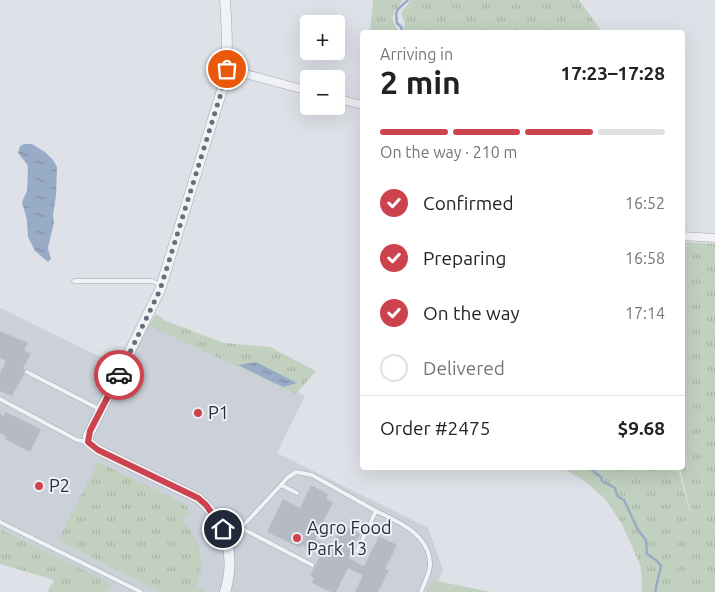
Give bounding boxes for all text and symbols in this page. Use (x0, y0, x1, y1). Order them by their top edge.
map controls (300, 15, 345, 115)
button: + (300, 15, 345, 60)
text: Arriving in (380, 45, 453, 63)
pin (206, 48, 248, 90)
icon: bag (213, 55, 241, 83)
text: 17:23–17:28 (560, 62, 665, 84)
text: 2 min (380, 64, 461, 100)
button: − (300, 70, 345, 115)
text: On the way · 210 m (380, 143, 517, 161)
icon: check (380, 189, 408, 217)
text: Confirmed (423, 192, 514, 214)
text: 16:52 (625, 194, 665, 212)
icon: check (380, 244, 408, 272)
text: Preparing (423, 247, 507, 269)
text: 16:58 (625, 249, 665, 267)
icon: check (380, 299, 408, 327)
text: On the way (423, 302, 520, 324)
text: 17:14 (625, 304, 665, 322)
courier (94, 350, 144, 400)
text: Delivered (423, 357, 505, 379)
icon: car (105, 361, 133, 389)
place label: P1 (208, 402, 229, 422)
marker: P1 (192, 407, 204, 419)
text: Order #2475 (380, 417, 490, 439)
text: $9.68 (617, 417, 665, 439)
place label: P2 (49, 475, 70, 495)
marker: P2 (33, 480, 45, 492)
pin (202, 508, 244, 550)
icon: home (209, 515, 237, 543)
place label: Agro Food Park 13 (307, 517, 392, 558)
marker: Agro Food Park 13 (291, 532, 303, 544)

